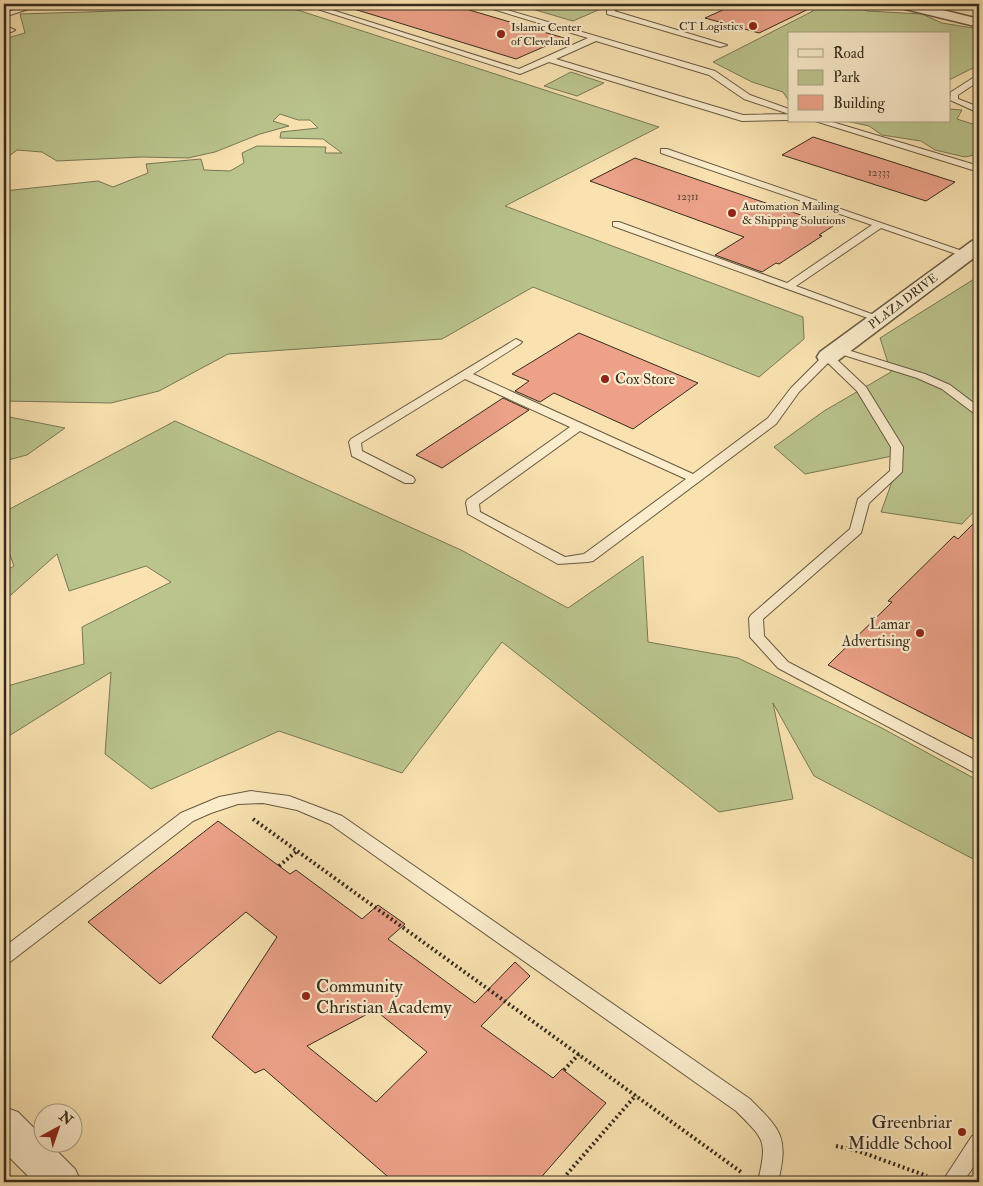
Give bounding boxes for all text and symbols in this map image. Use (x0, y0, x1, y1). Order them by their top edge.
place label: CT Logistics (679, 19, 743, 34)
place label: Islamic Center of Cleveland (511, 20, 582, 49)
marker: CT Logistics (747, 20, 759, 32)
marker: Islamic Center of Cleveland (495, 28, 507, 40)
legend (788, 32, 950, 122)
text: Road (833, 44, 865, 63)
text: Park (833, 68, 860, 87)
text: Building (833, 94, 885, 113)
house number: 12333 (868, 166, 890, 179)
house number: 12311 (677, 190, 699, 203)
place label: Automation Mailing & Shipping Solutions (741, 199, 845, 228)
marker: Automation Mailing & Shipping Solutions (726, 207, 738, 219)
street label: PLAZA DRIVE (866, 270, 941, 332)
place label: Cox Store (615, 370, 675, 389)
marker: Cox Store (599, 373, 611, 385)
place label: Lamar Advertising (841, 615, 911, 651)
marker: Lamar Advertising (914, 627, 926, 639)
place label: Community Christian Academy (316, 975, 453, 1019)
marker: Community Christian Academy (300, 990, 312, 1002)
north arrow (32, 1104, 82, 1154)
text: N (55, 1107, 77, 1129)
place label: Greenbriar Middle School (848, 1111, 952, 1155)
marker: Greenbriar Middle School (956, 1126, 968, 1138)

